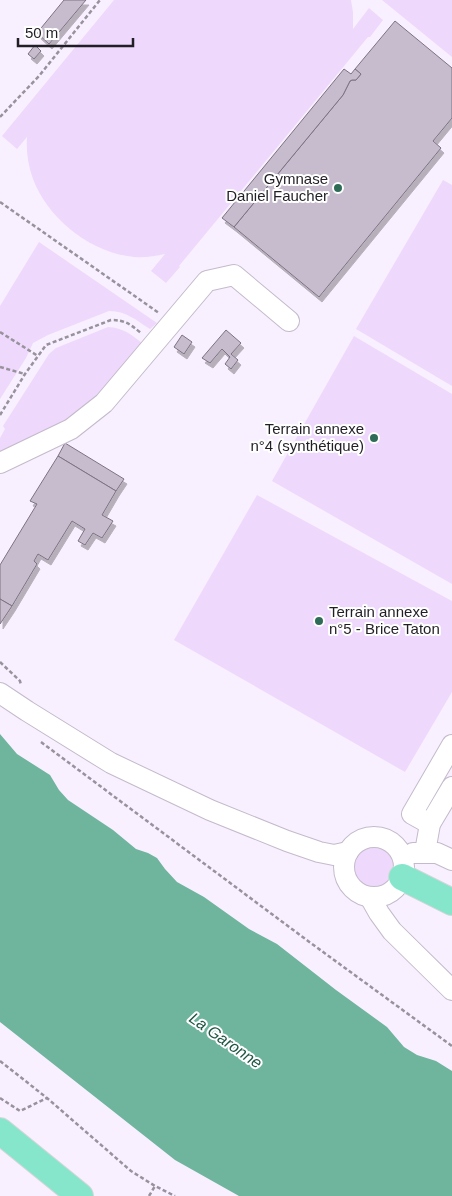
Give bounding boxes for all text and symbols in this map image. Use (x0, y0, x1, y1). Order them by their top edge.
scale bar (18, 15, 132, 47)
text: 50 m (25, 24, 58, 41)
place label: Gymnase Daniel Faucher (226, 170, 328, 204)
marker: Gymnase Daniel Faucher (332, 182, 344, 194)
place label: Terrain annexe n°4 (synthétique) (250, 420, 364, 454)
marker: Terrain annexe n°4 (synthétique) (368, 432, 380, 444)
place label: Terrain annexe n°5 - Brice Taton (329, 603, 440, 637)
marker: Terrain annexe n°5 - Brice Taton (313, 615, 325, 627)
water label: La Garonne (186, 1009, 265, 1072)

